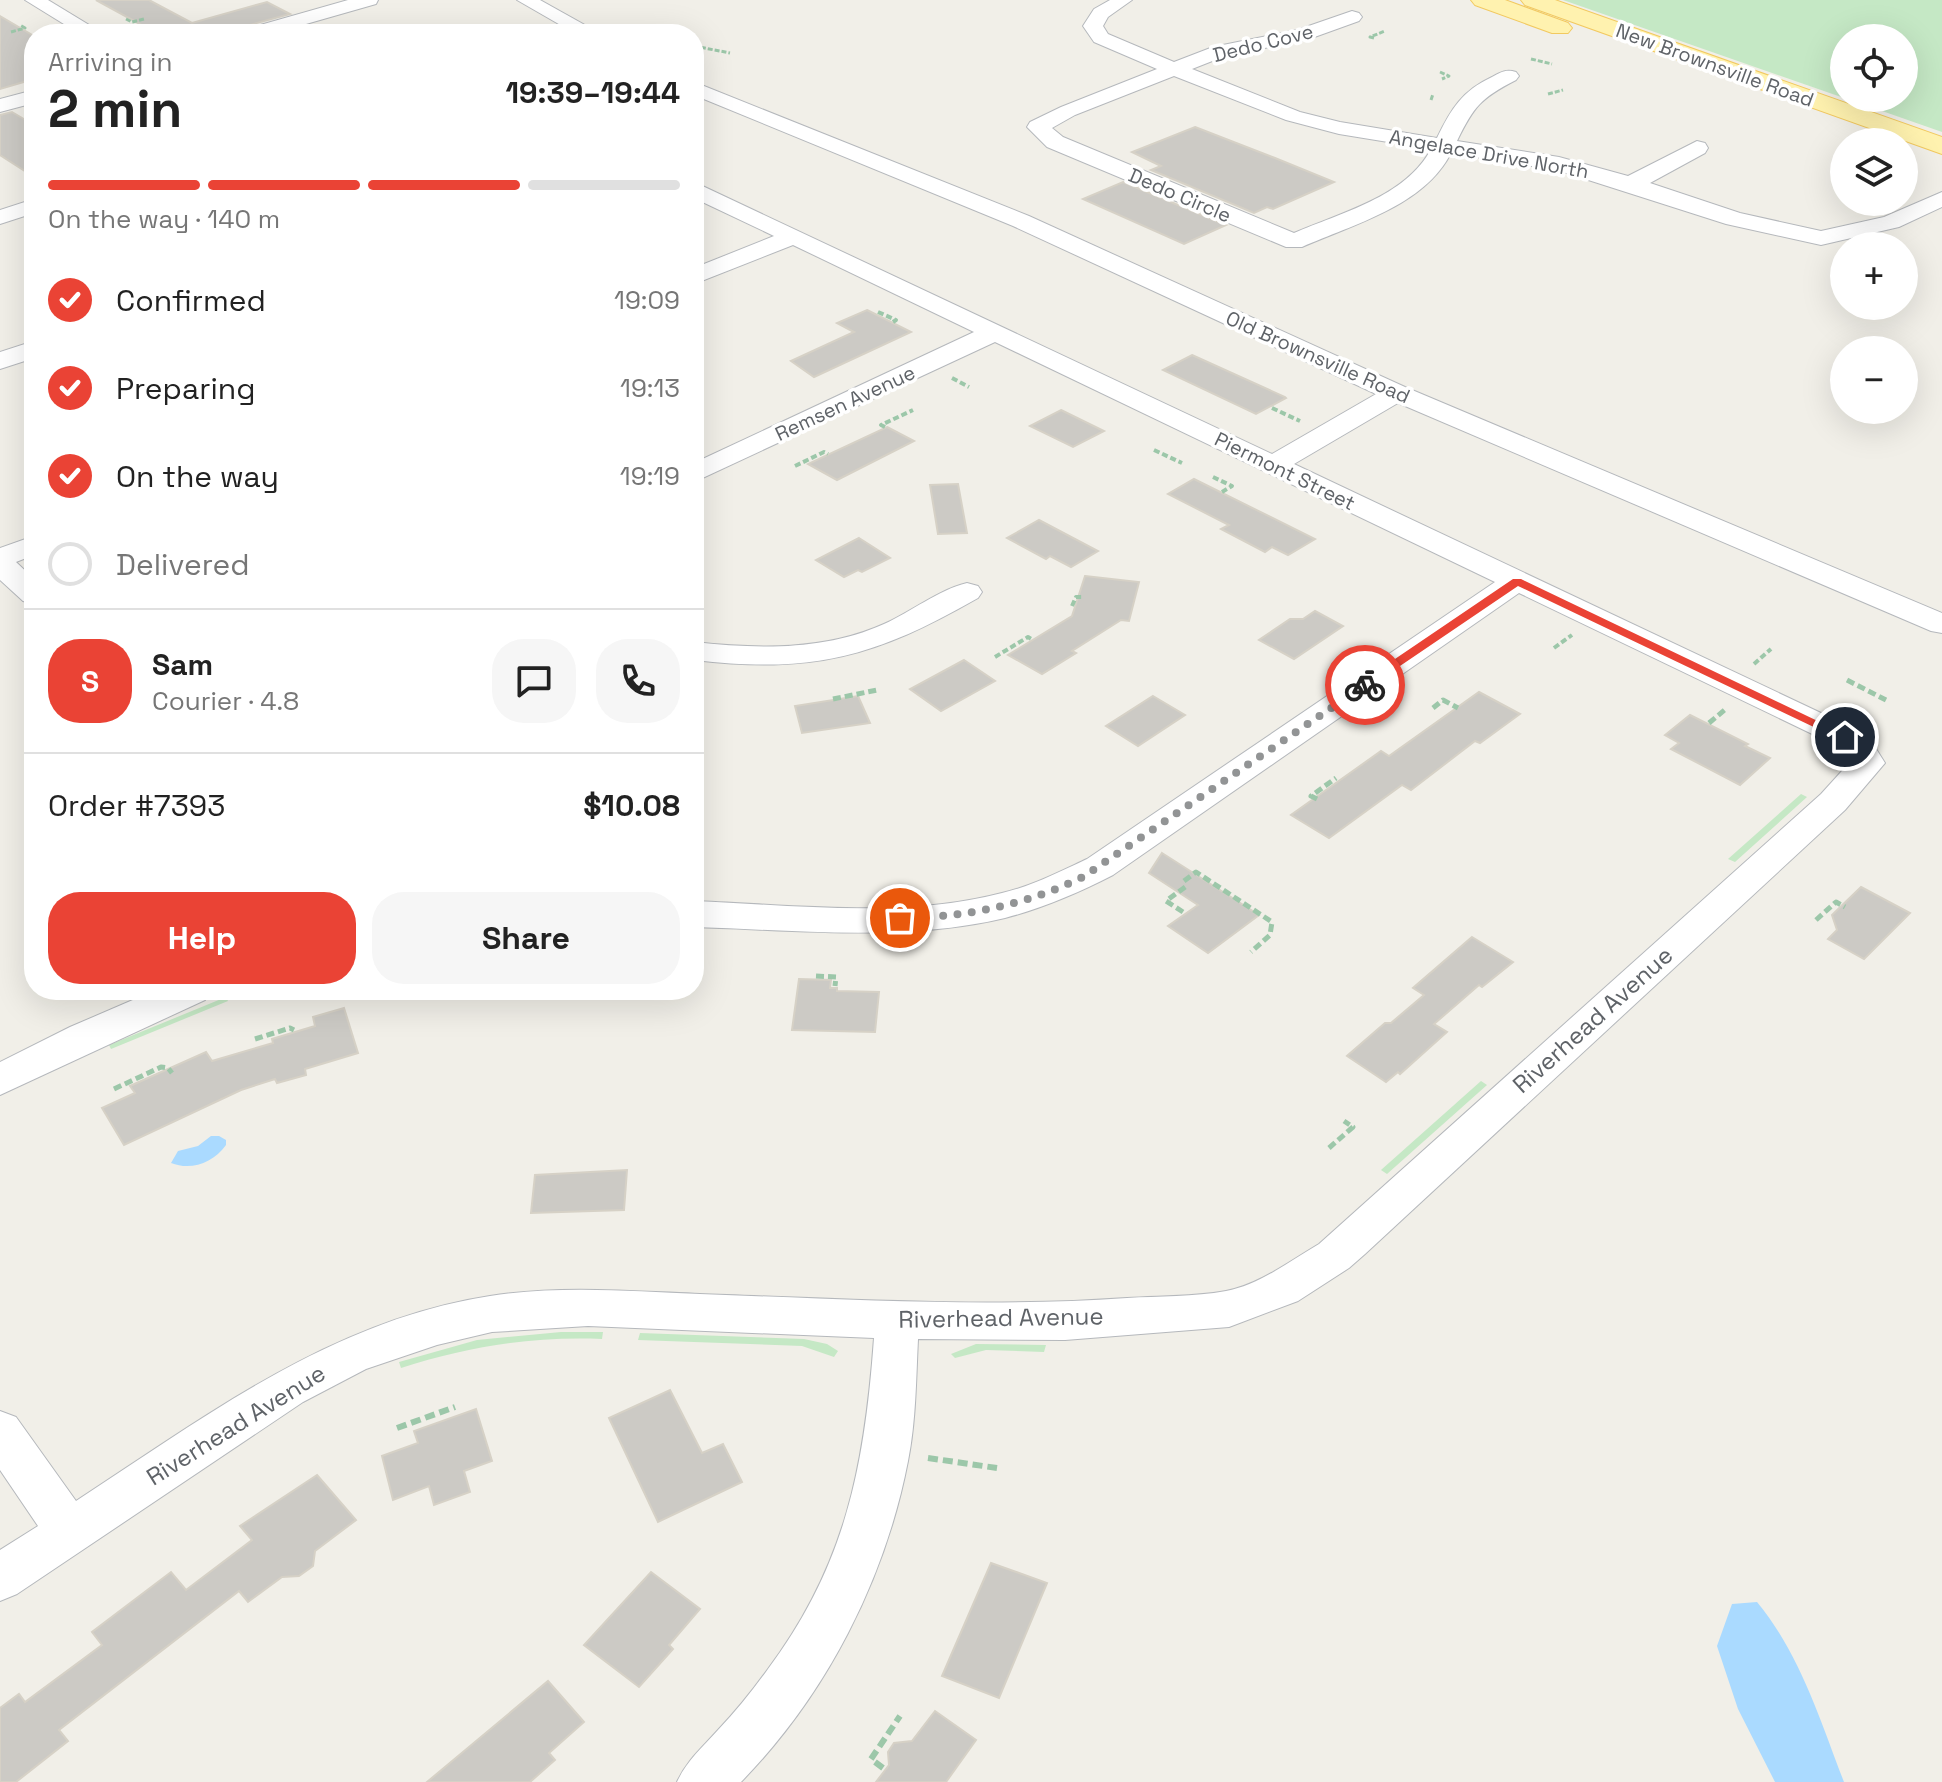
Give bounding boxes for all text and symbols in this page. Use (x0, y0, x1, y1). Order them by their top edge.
street label: New Brownsville Road (1613, 17, 1817, 113)
street label: Dedo Cove (1210, 18, 1316, 68)
map controls (1830, 24, 1918, 424)
button: locate (1830, 24, 1918, 112)
text: Arriving in (48, 45, 172, 79)
text: 19:39–19:44 (505, 73, 680, 112)
text: 2 min (48, 76, 182, 142)
street label: Angelace Drive North (1387, 124, 1591, 184)
button: layers (1830, 128, 1918, 216)
street label: Dedo Circle (1125, 162, 1235, 228)
text: On the way · 140 m (48, 202, 280, 236)
button: + (1830, 232, 1918, 320)
icon: check (48, 278, 92, 322)
text: Confirmed (116, 281, 266, 320)
text: 19:09 (614, 283, 680, 317)
street label: Old Brownsville Road (1222, 305, 1414, 409)
button: − (1830, 336, 1918, 424)
street label: Remsen Avenue (771, 359, 919, 447)
icon: check (48, 366, 92, 410)
text: Preparing (116, 369, 255, 408)
text: 19:13 (620, 371, 680, 405)
street label: Piermont Street (1210, 426, 1360, 516)
icon: check (48, 454, 92, 498)
text: On the way (116, 457, 279, 496)
text: 19:19 (620, 459, 680, 493)
text: Delivered (116, 545, 250, 584)
button: chat (492, 639, 576, 723)
button: phone (596, 639, 680, 723)
text: Sam (152, 645, 213, 684)
courier (1325, 645, 1405, 725)
text: S (81, 662, 99, 701)
icon: bike (1343, 663, 1387, 707)
text: Courier · 4.8 (152, 684, 299, 718)
pin (1811, 703, 1879, 771)
icon: home (1823, 715, 1867, 759)
text: Order #7393 (48, 786, 225, 825)
text: $10.08 (583, 786, 680, 825)
pin (866, 884, 934, 952)
button: Help (48, 892, 356, 984)
button: Share (372, 892, 680, 984)
icon: bag (878, 896, 922, 940)
street label: Riverhead Avenue (1506, 939, 1679, 1100)
street label: Riverhead Avenue (898, 1300, 1104, 1335)
street label: Riverhead Avenue (141, 1357, 331, 1492)

